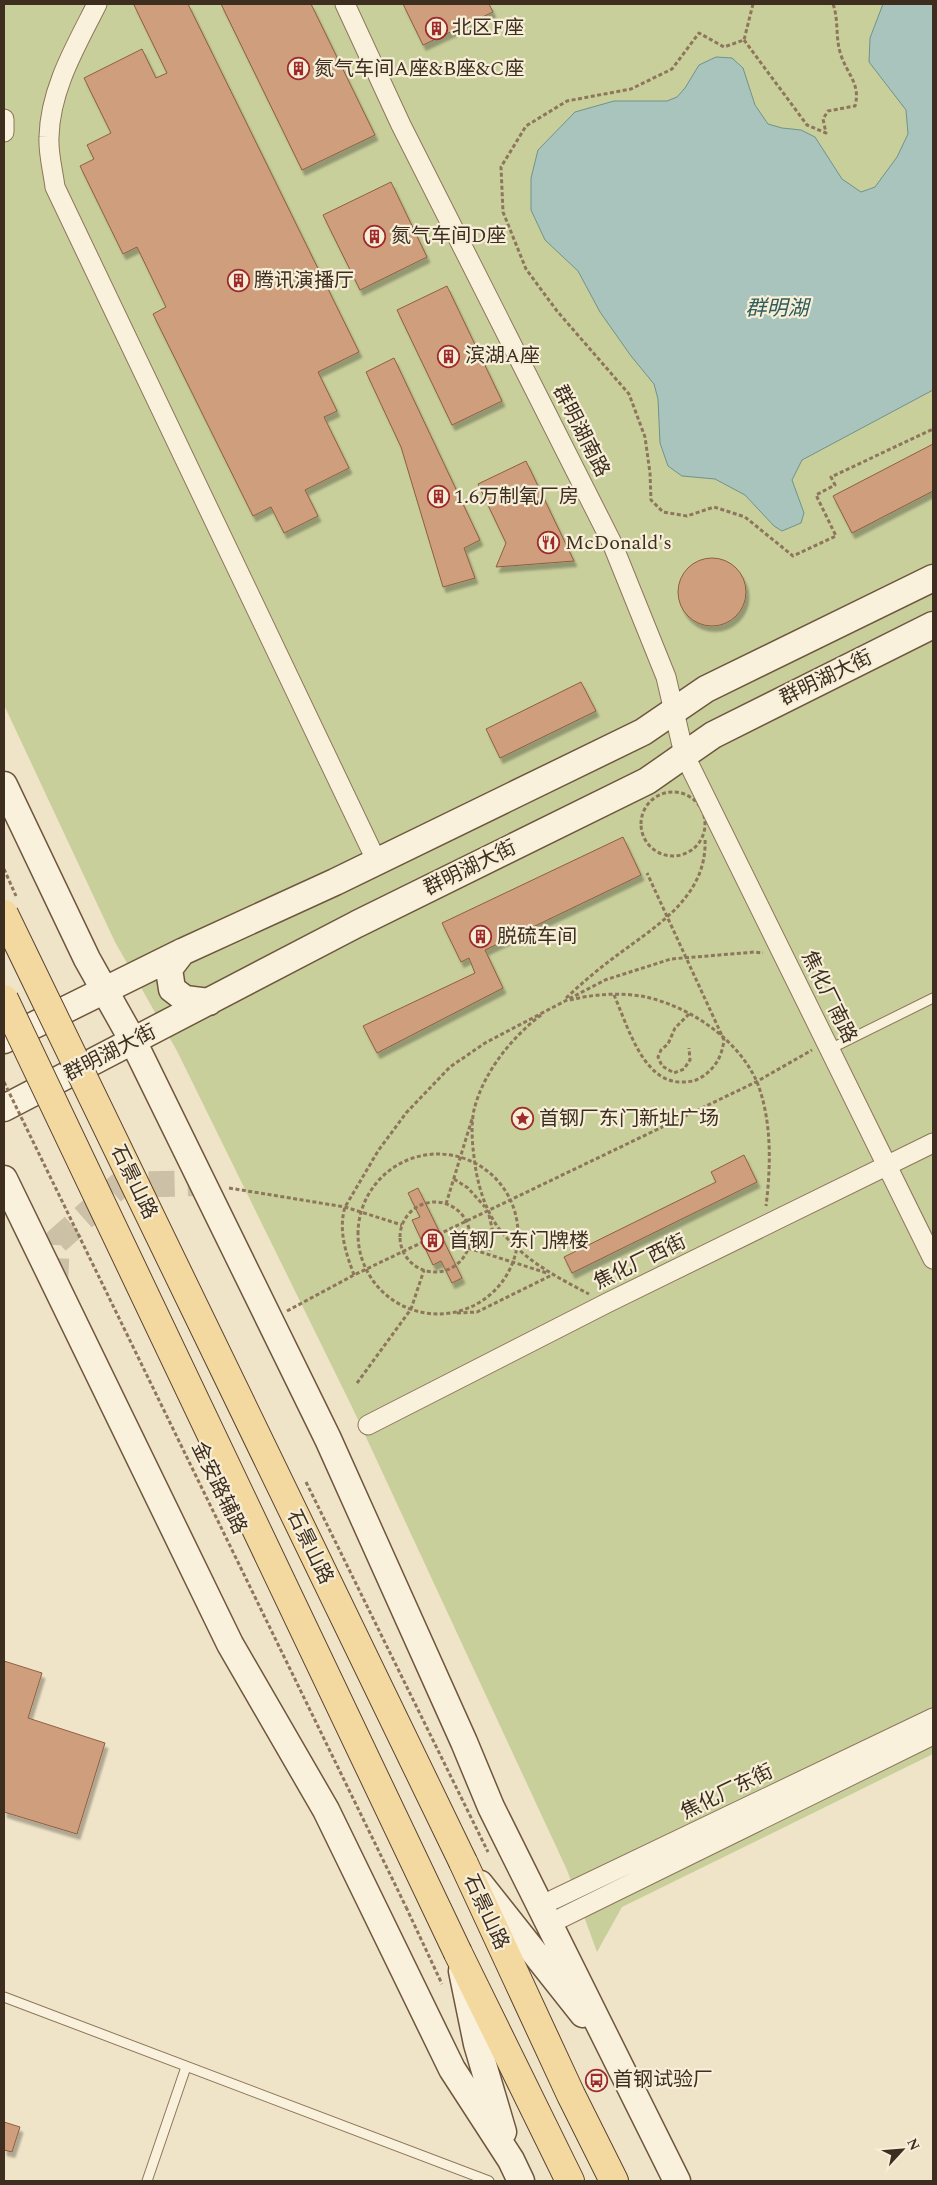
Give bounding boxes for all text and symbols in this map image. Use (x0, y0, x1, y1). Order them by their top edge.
place label: 北区F座 (452, 13, 524, 43)
building icon: 北区F座 (424, 16, 448, 40)
place label: 氮气车间A座&B座&C座 (314, 54, 524, 84)
building icon: 氮气车间A座&B座&C座 (286, 57, 310, 81)
place label: 氮气车间D座 (391, 221, 507, 251)
building icon: 氮气车间D座 (363, 224, 387, 248)
place label: 腾讯演播厅 (254, 266, 354, 296)
building icon: 腾讯演播厅 (226, 269, 250, 293)
water label: 群明湖 (746, 293, 811, 325)
place label: 滨湖A座 (465, 341, 540, 371)
building icon: 滨湖A座 (437, 344, 461, 368)
street label: 群明湖南路 (545, 380, 617, 482)
place label: 1.6万制氧厂房 (454, 482, 579, 512)
building icon: 1.6万制氧厂房 (426, 485, 450, 509)
place label: McDonald's (565, 528, 672, 558)
restaurant icon: McDonald's (537, 531, 561, 555)
street label: 群明湖大街 (774, 643, 878, 713)
street label: 群明湖大街 (418, 833, 522, 903)
place label: 脱硫车间 (497, 922, 577, 952)
building icon: 脱硫车间 (469, 925, 493, 949)
street label: 焦化厂南路 (794, 945, 864, 1049)
street label: 群明湖大街 (59, 1017, 161, 1089)
place label: 首钢厂东门新址广场 (539, 1104, 719, 1134)
place icon: 首钢厂东门新址广场 (511, 1107, 535, 1131)
street label: 石景山路 (103, 1139, 165, 1225)
place label: 首钢厂东门牌楼 (449, 1226, 589, 1256)
street label: 焦化厂西街 (588, 1227, 692, 1297)
building icon: 首钢厂东门牌楼 (421, 1229, 445, 1253)
street label: 金安路辅路 (184, 1436, 254, 1540)
street label: 石景山路 (279, 1504, 341, 1590)
street label: 焦化厂东街 (675, 1757, 779, 1827)
street label: 石景山路 (456, 1869, 516, 1955)
place label: 首钢试验厂 (613, 2065, 713, 2095)
bus stop icon: 首钢试验厂 (585, 2068, 609, 2092)
north arrow (877, 2125, 927, 2175)
text: N (901, 2135, 925, 2154)

